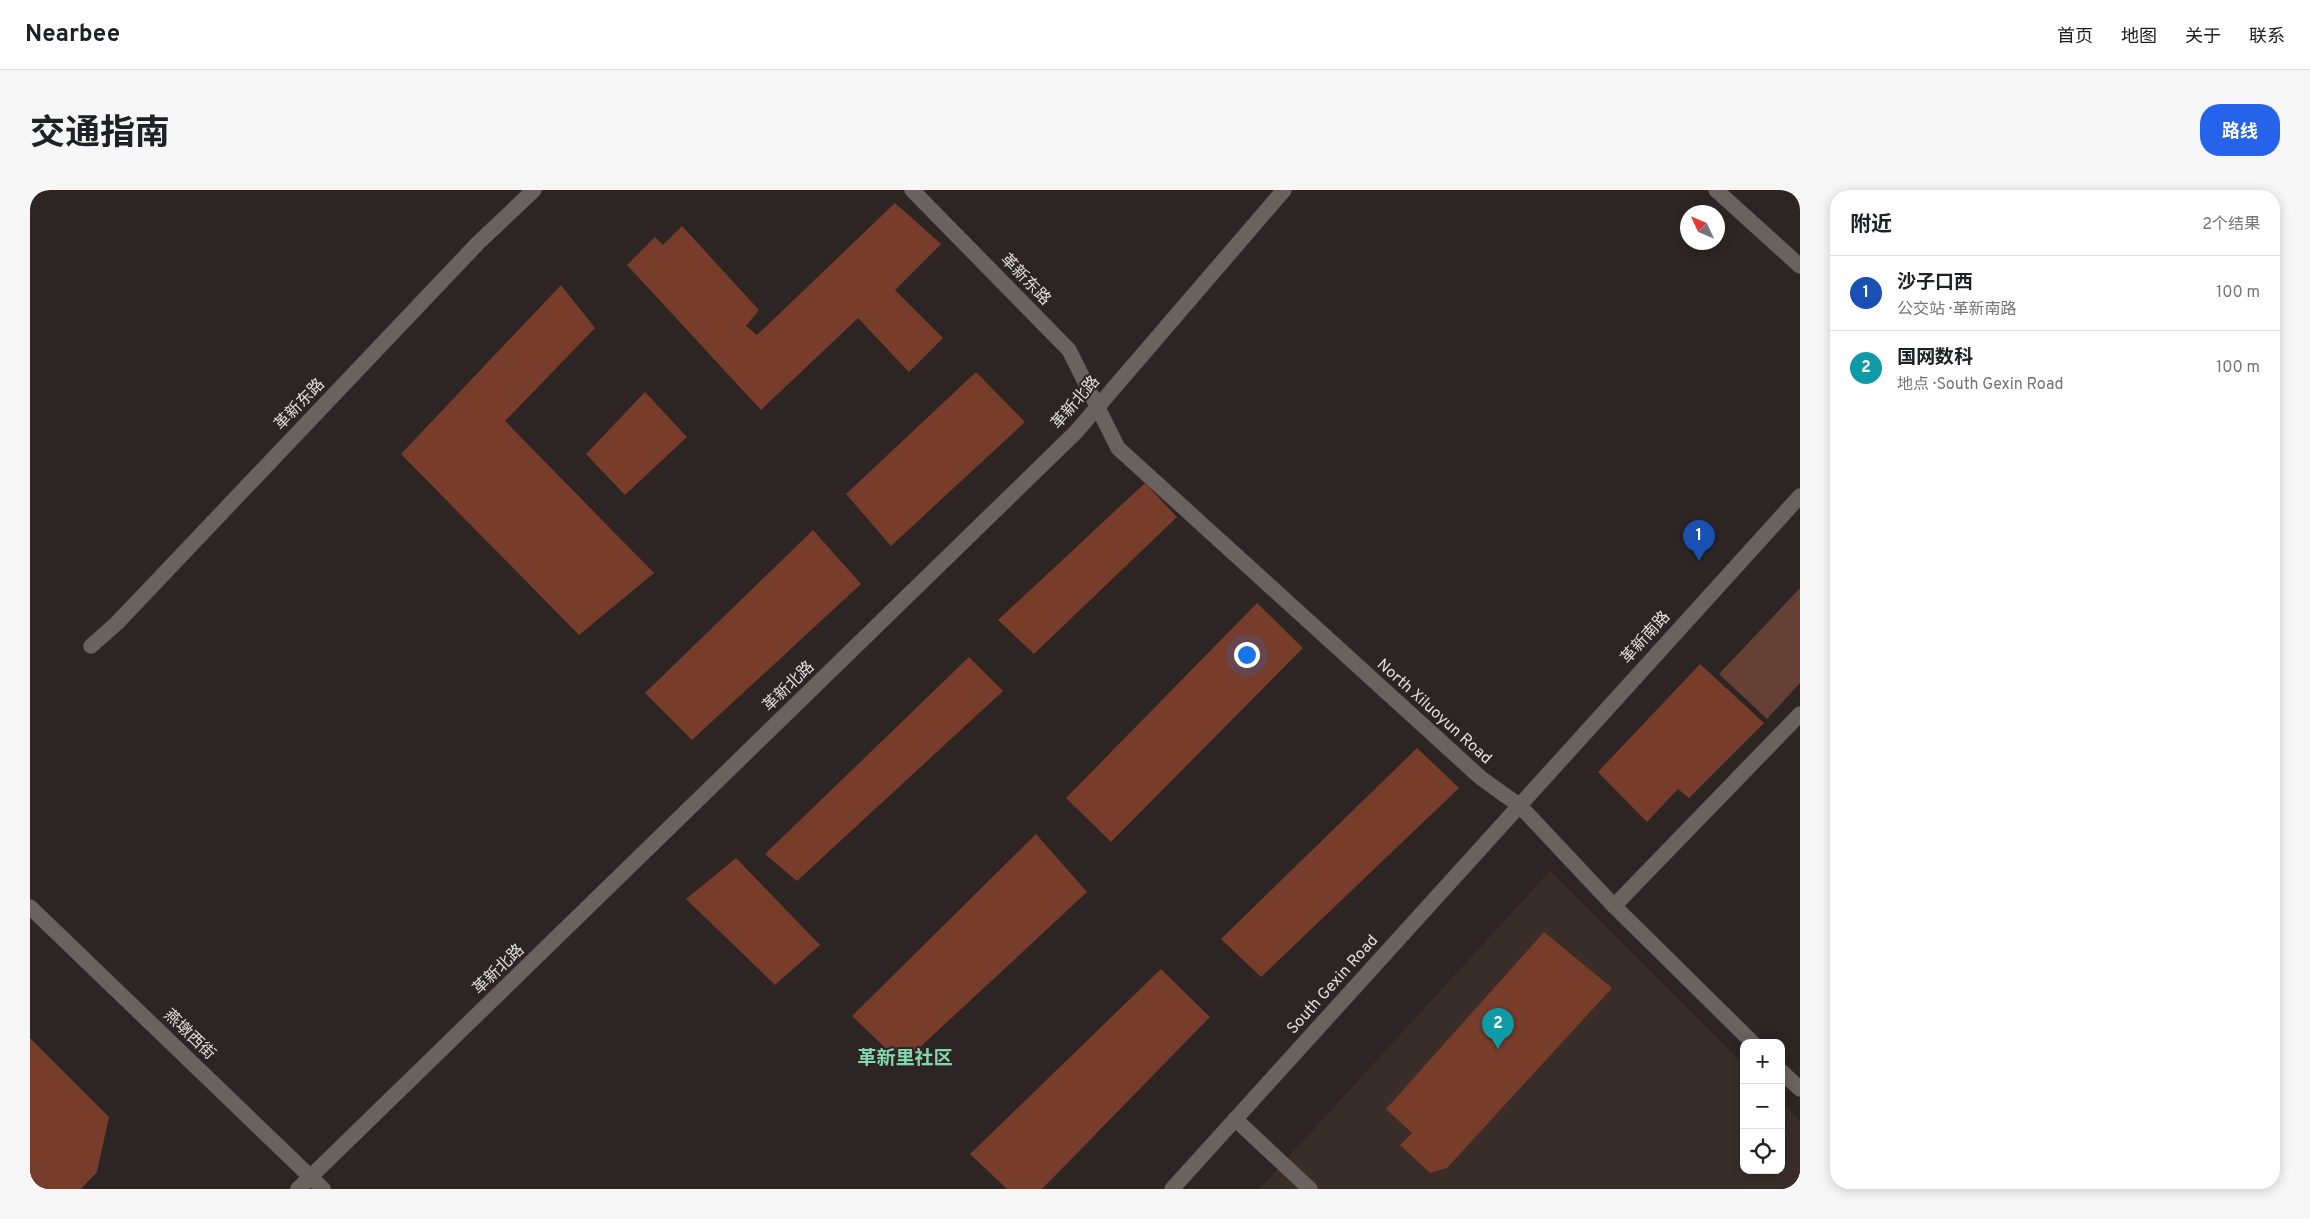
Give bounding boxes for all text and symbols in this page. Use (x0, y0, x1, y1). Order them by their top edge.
text: Nearbee (25, 20, 120, 50)
text: 首页 (2057, 26, 2093, 49)
text: 地图 (2121, 26, 2157, 49)
text: 关于 (2185, 26, 2221, 49)
text: 联系 (2249, 26, 2285, 49)
button: 路线 (2200, 104, 2280, 156)
text: 交通指南 (30, 113, 170, 157)
north arrow (1680, 205, 1725, 250)
text: 附近 (1850, 212, 1892, 239)
text: 2个结果 (2202, 215, 2260, 235)
street label: 革新东路 (996, 250, 1054, 310)
text: 沙子口西 (1897, 271, 1973, 295)
text: 1 (1863, 283, 1869, 303)
text: 100 m (2216, 283, 2260, 303)
text: 公交站 · 革新南路 (1897, 300, 2017, 320)
text: 国网数科 (1897, 346, 1973, 370)
text: 2 (1861, 358, 1871, 378)
text: 100 m (2216, 358, 2260, 378)
street label: 革新北路 (1047, 372, 1105, 434)
street label: 革新东路 (271, 375, 329, 435)
text: 地点 · South Gexin Road (1897, 375, 2064, 395)
pin: 1 (1683, 520, 1715, 561)
street label: 革新南路 (1617, 608, 1675, 668)
your location (1234, 642, 1260, 668)
street label: North Xiluoyun Road (1372, 655, 1496, 769)
street label: 革新北路 (759, 658, 819, 716)
street label: South Gexin Road (1283, 931, 1383, 1039)
street label: 革新北路 (469, 941, 529, 999)
street label: 燕墩西街 (159, 1006, 219, 1064)
pin: 2 (1482, 1008, 1514, 1049)
map controls (1740, 1039, 1785, 1174)
button: + (1740, 1039, 1785, 1084)
district label: 革新里社区 (857, 1047, 953, 1071)
button: − (1740, 1084, 1785, 1129)
button: locate (1740, 1129, 1785, 1174)

